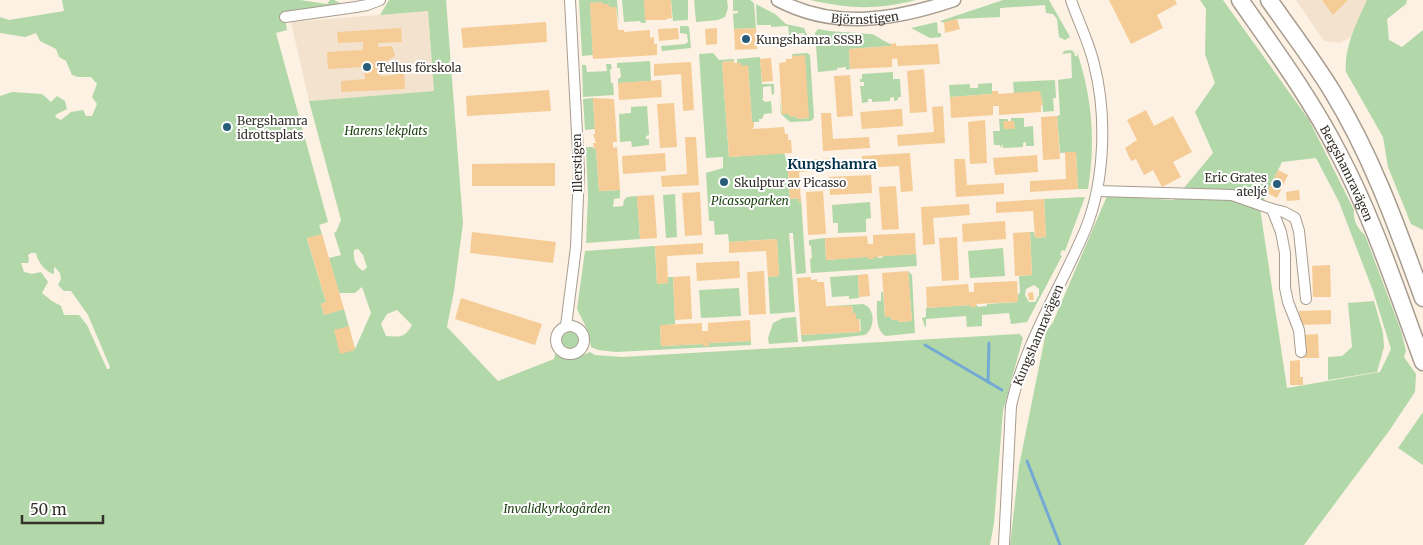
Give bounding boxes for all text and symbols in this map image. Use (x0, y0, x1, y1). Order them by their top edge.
street label: Björnstigen (830, 8, 900, 26)
place label: Kungshamra SSSB (756, 32, 862, 47)
marker: Kungshamra SSSB (740, 33, 752, 45)
place label: Tellus förskola (377, 60, 462, 75)
marker: Tellus förskola (361, 61, 373, 73)
place label: Bergshamra idrottsplats (237, 113, 308, 142)
marker: Bergshamra idrottsplats (221, 121, 233, 133)
street label: Bergshamravägen (1317, 122, 1377, 223)
park label: Harens lekplats (343, 123, 428, 138)
street label: Illerstigen (569, 133, 585, 193)
district label: Kungshamra (787, 155, 877, 173)
place label: Eric Grates ateljé (1204, 170, 1267, 199)
place label: Skulptur av Picasso (734, 175, 846, 190)
marker: Skulptur av Picasso (718, 176, 730, 188)
marker: Eric Grates ateljé (1271, 178, 1283, 190)
park label: Picassoparken (711, 193, 789, 208)
street label: Kungshamravägen (1010, 282, 1066, 388)
scale bar (22, 492, 104, 524)
text: 50 m (30, 500, 67, 519)
park label: Invalidkyrkogården (503, 501, 611, 516)

